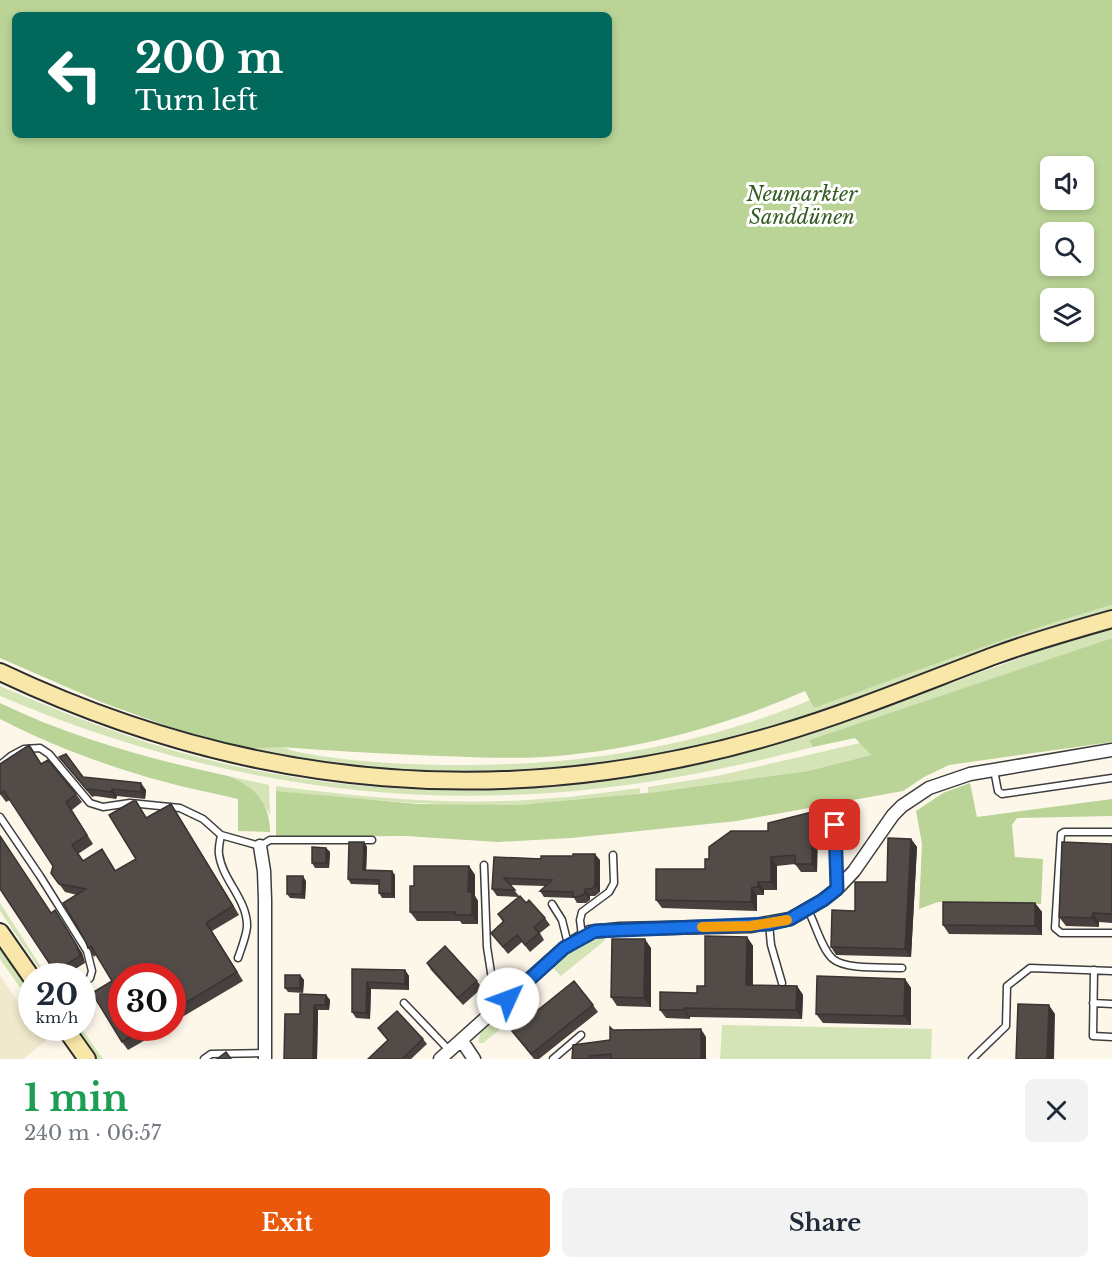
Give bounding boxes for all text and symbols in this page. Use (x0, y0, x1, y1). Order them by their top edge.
text: 200 m (135, 32, 283, 84)
icon: left (36, 36, 114, 114)
text: Turn left (135, 84, 258, 117)
map controls (1040, 156, 1094, 342)
button: sound (1040, 156, 1094, 210)
park label: Neumarkter Sanddünen (746, 182, 858, 229)
button: search (1040, 222, 1094, 276)
button: layers (1040, 288, 1094, 342)
pin (809, 799, 860, 850)
icon: arrive (818, 808, 851, 841)
speed limit sign: 30 (108, 963, 186, 1041)
position arrow (476, 967, 540, 1031)
text: 20 (36, 976, 78, 1013)
text: km/h (36, 1008, 78, 1027)
text: 1 min (24, 1076, 128, 1121)
button: close (1025, 1079, 1088, 1142)
text: 240 m · 06:57 (24, 1121, 161, 1145)
button: Exit (24, 1188, 550, 1257)
button: Share (562, 1188, 1088, 1257)

